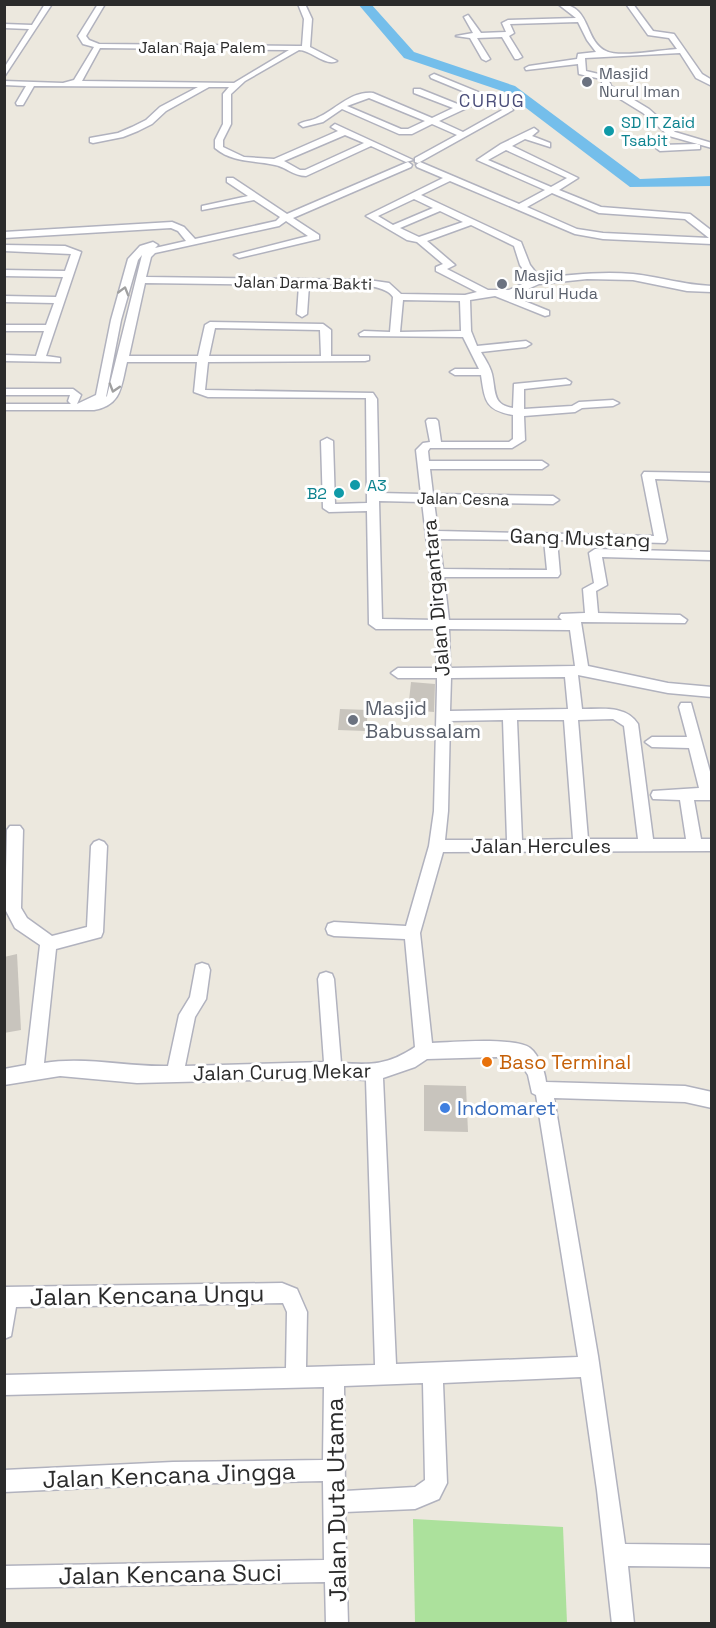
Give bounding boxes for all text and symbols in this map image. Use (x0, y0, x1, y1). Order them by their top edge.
street label: Jalan Raja Palem (138, 37, 266, 58)
place label: Masjid Nurul Iman (599, 63, 680, 102)
marker: Masjid Nurul Iman (580, 75, 594, 89)
district label: CURUG (459, 89, 525, 112)
place label: SD IT Zaid Tsabit (621, 112, 695, 151)
marker: SD IT Zaid Tsabit (602, 124, 616, 138)
place label: Masjid Nurul Huda (514, 265, 598, 304)
street label: Jalan Darma Bakti (234, 271, 372, 295)
marker: Masjid Nurul Huda (495, 277, 509, 291)
one-way arrow (117, 286, 130, 296)
one-way arrow (109, 382, 121, 392)
place label: A3 (367, 475, 387, 496)
marker: A3 (348, 478, 362, 492)
place label: B2 (307, 483, 327, 504)
marker: B2 (332, 486, 346, 500)
street label: Jalan Cesna (417, 488, 509, 510)
street label: Jalan Dirgantara (416, 518, 456, 678)
street label: Gang Mustang (509, 523, 651, 553)
place label: Masjid Babussalam (365, 695, 481, 744)
marker: Masjid Babussalam (346, 713, 360, 727)
street label: Jalan Hercules (471, 833, 611, 859)
place label: Baso Terminal (499, 1049, 631, 1075)
marker: Baso Terminal (480, 1055, 494, 1069)
street label: Jalan Curug Mekar (193, 1057, 371, 1087)
place label: Indomaret (457, 1095, 556, 1121)
marker: Indomaret (438, 1101, 452, 1115)
street label: Jalan Kencana Ungu (29, 1277, 265, 1313)
street label: Jalan Duta Utama (319, 1397, 353, 1603)
street label: Jalan Kencana Jingga (42, 1455, 296, 1495)
street label: Jalan Kencana Suci (58, 1557, 282, 1591)

